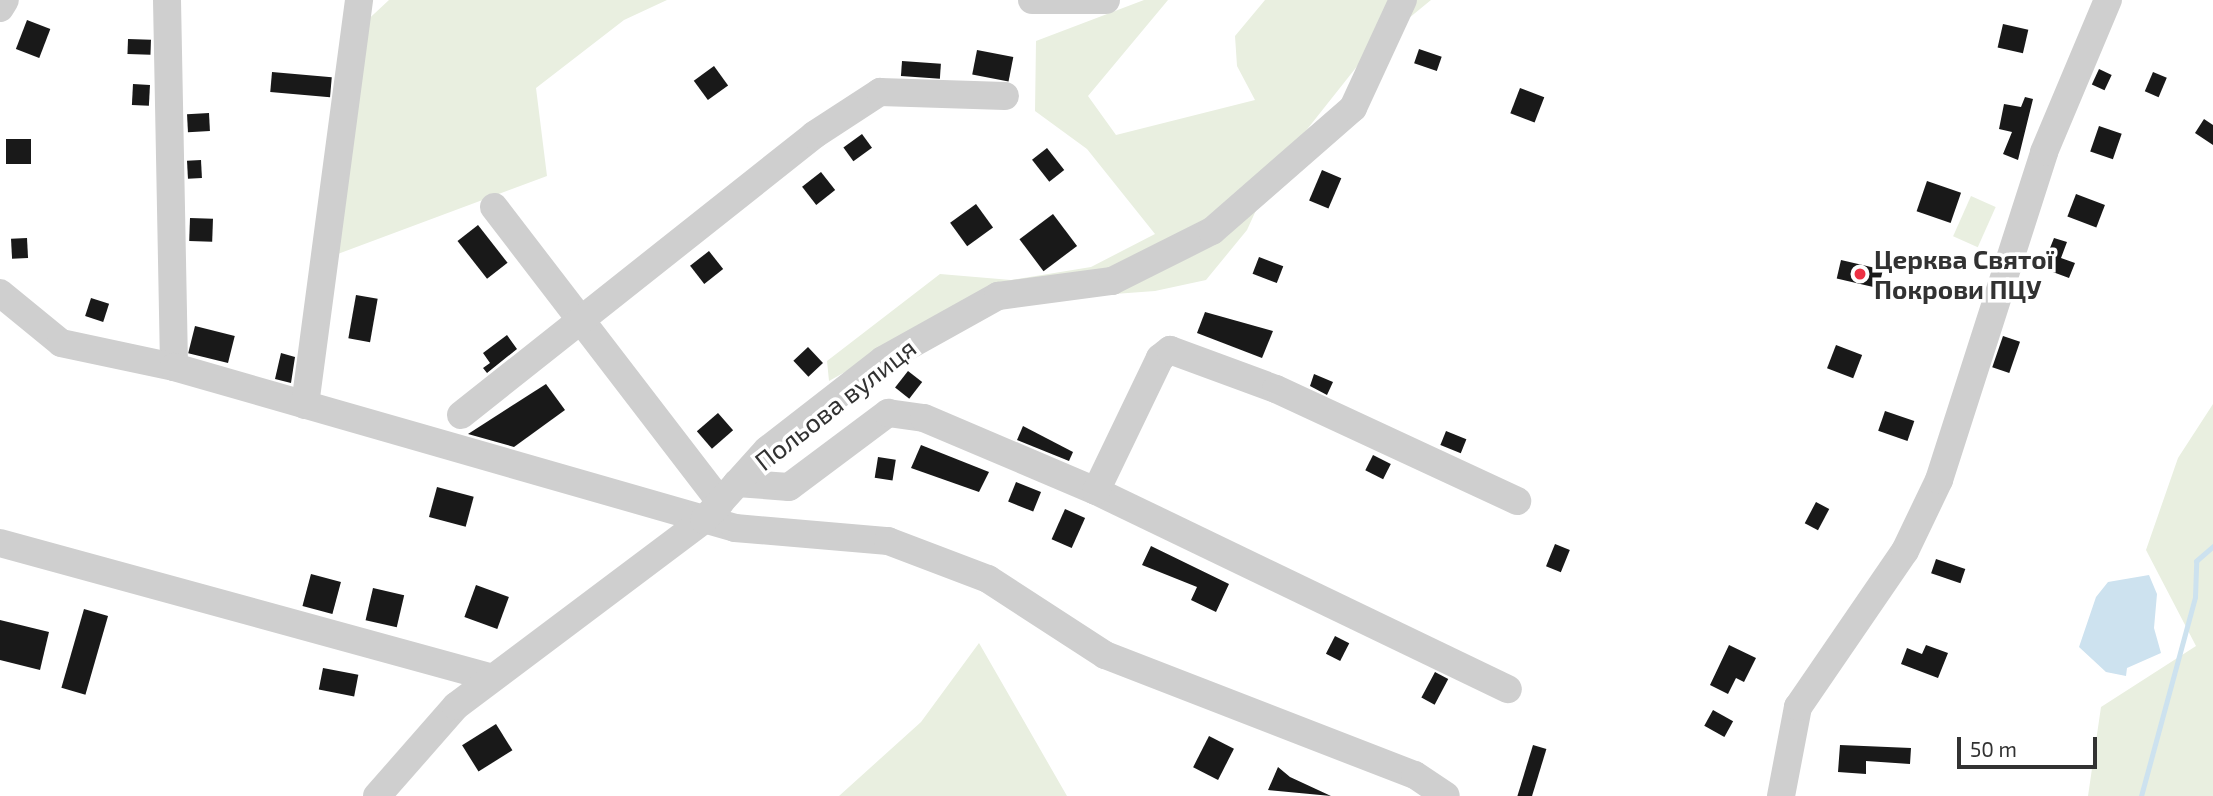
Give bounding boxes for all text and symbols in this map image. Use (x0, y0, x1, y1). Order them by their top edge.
place label: Церква Святої Покрови ПЦУ (1874, 243, 2054, 304)
marker: Церква Святої Покрови ПЦУ (1852, 266, 1868, 282)
street label: Польова вулиця (748, 331, 922, 477)
scale bar (1961, 722, 2101, 766)
text: 50 m (1970, 736, 2017, 761)

